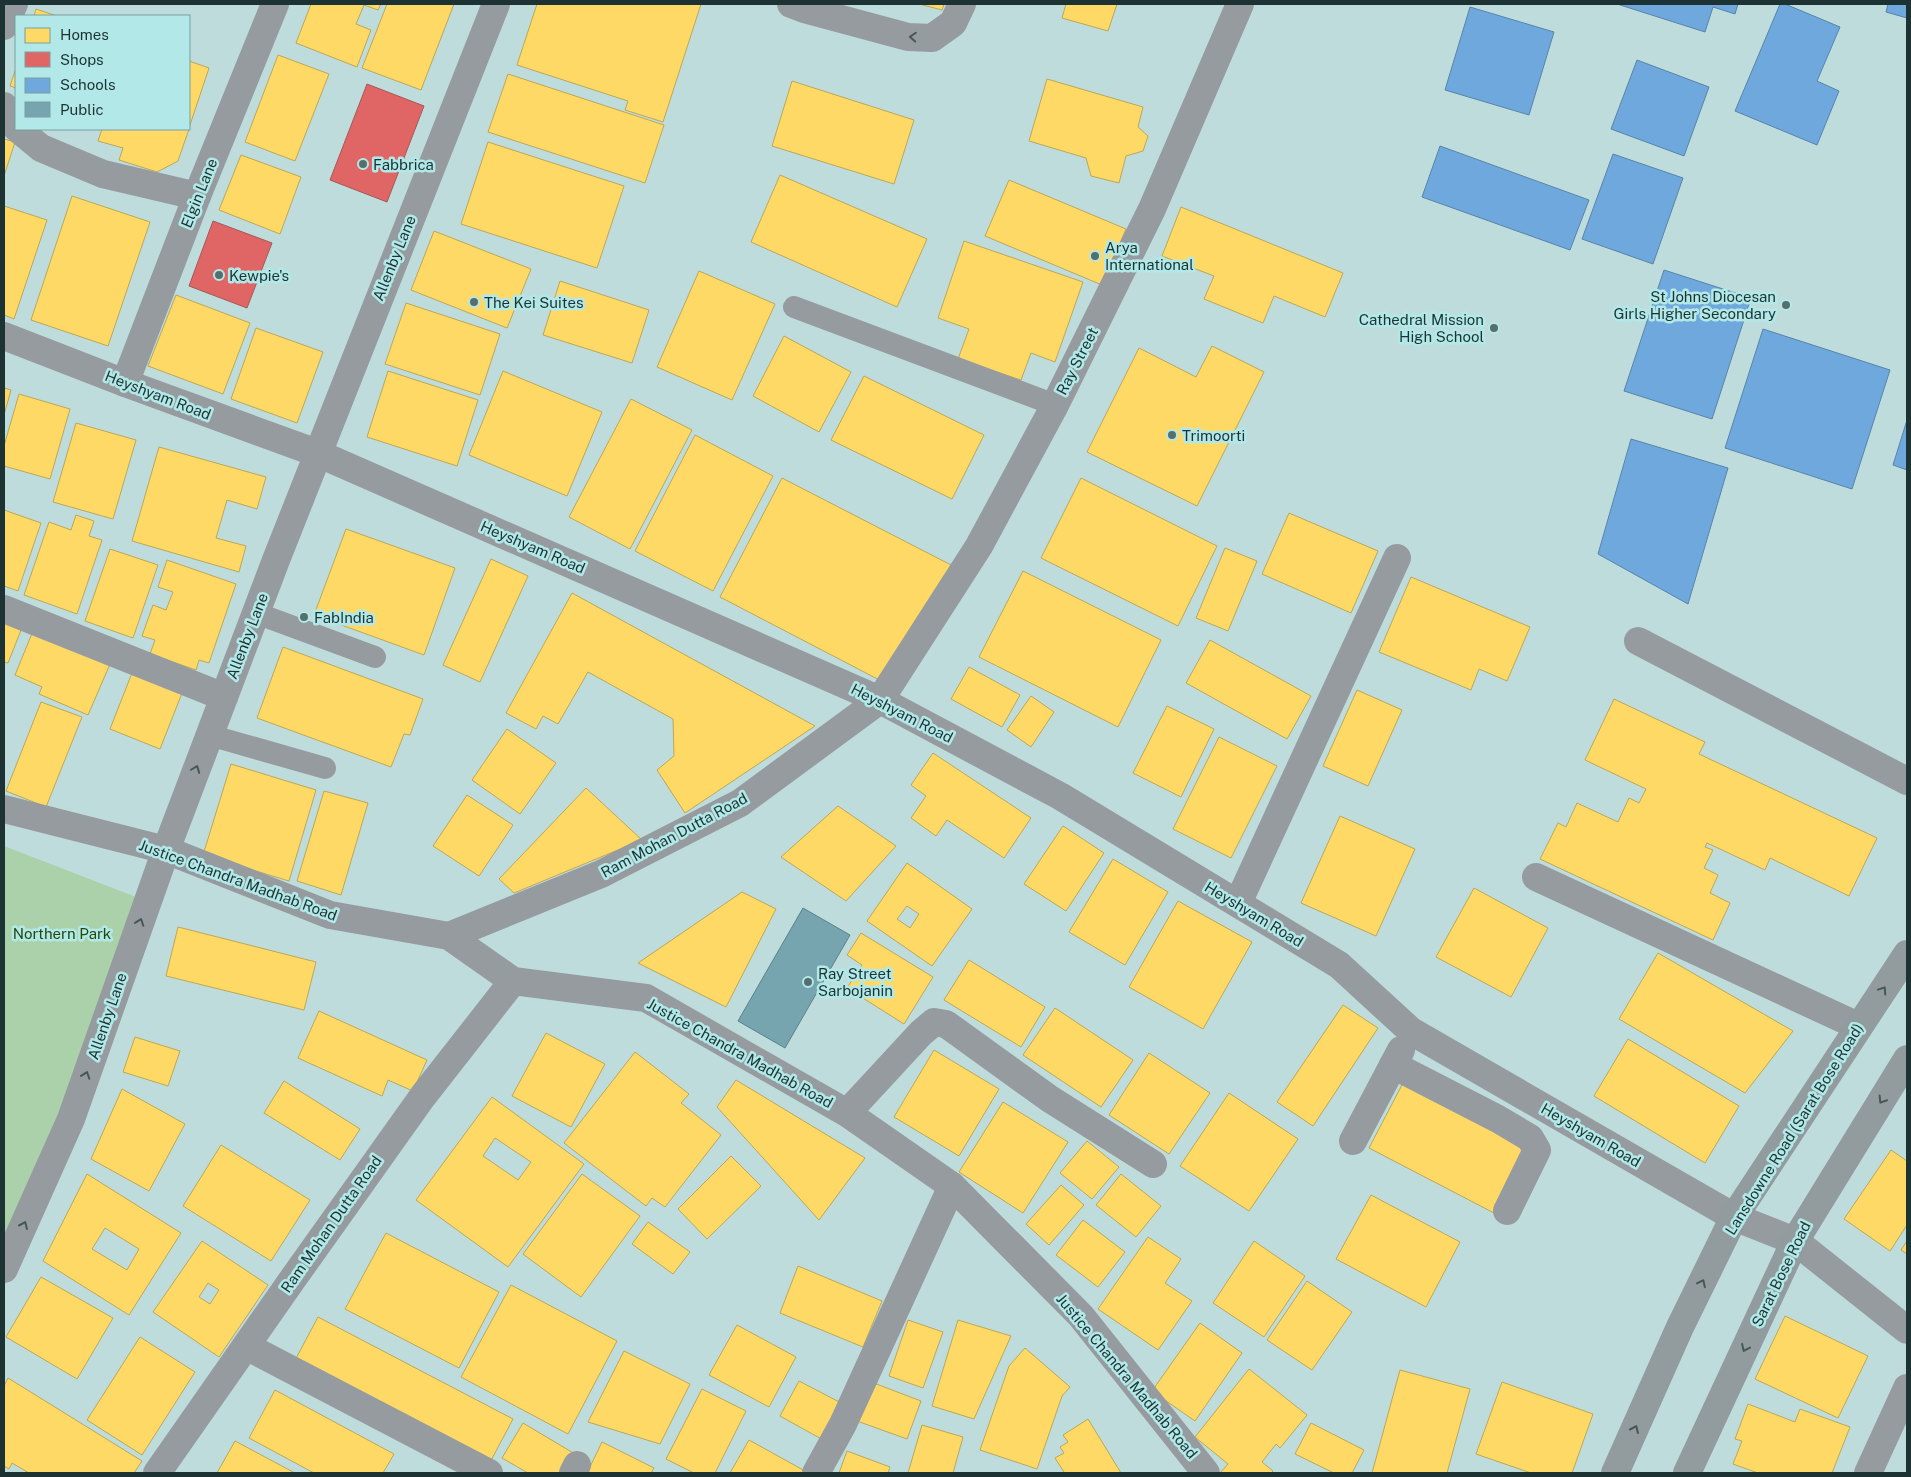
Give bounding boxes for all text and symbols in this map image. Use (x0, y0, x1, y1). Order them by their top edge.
legend (15, 15, 190, 130)
text: Homes (60, 26, 109, 43)
one-way arrow (908, 32, 916, 43)
text: Shops (60, 51, 104, 68)
text: Schools (60, 76, 116, 93)
text: Public (60, 101, 104, 118)
street label: Elgin Lane (177, 156, 221, 230)
place label: Fabbrica (373, 156, 434, 173)
marker: Fabbrica (357, 158, 369, 170)
street label: Allenby Lane (369, 213, 419, 303)
place label: Arya International (1105, 239, 1194, 273)
marker: Arya International (1089, 250, 1101, 262)
place label: Kewpie's (229, 267, 289, 284)
marker: Kewpie's (213, 269, 225, 281)
place label: St Johns Diocesan Girls Higher Secondary (1614, 288, 1776, 322)
place label: The Kei Suites (484, 294, 584, 311)
marker: The Kei Suites (468, 296, 480, 308)
marker: St Johns Diocesan Girls Higher Secondary (1780, 299, 1792, 311)
place label: Cathedral Mission High School (1359, 311, 1484, 345)
marker: Cathedral Mission High School (1488, 322, 1500, 334)
street label: Ray Street (1053, 324, 1101, 398)
street label: Heyshyam Road (103, 367, 213, 423)
place label: Trimoorti (1182, 427, 1245, 444)
marker: Trimoorti (1166, 429, 1178, 441)
street label: Heyshyam Road (478, 517, 588, 577)
street label: Allenby Lane (223, 591, 271, 681)
place label: FabIndia (314, 609, 374, 626)
marker: FabIndia (298, 611, 310, 623)
street label: Heyshyam Road (848, 680, 956, 746)
one-way arrow (190, 765, 200, 774)
street label: Ram Mohan Dutta Road (598, 789, 750, 881)
street label: Justice Chandra Madhab Road (137, 836, 339, 924)
street label: Heyshyam Road (1202, 878, 1306, 950)
one-way arrow (134, 918, 144, 926)
park label: Northern Park (13, 925, 111, 942)
place label: Ray Street Sarbojanin (818, 965, 893, 999)
street label: Allenby Lane (84, 970, 130, 1062)
marker: Ray Street Sarbojanin (802, 976, 814, 988)
one-way arrow (1877, 986, 1886, 996)
street label: Justice Chandra Madhab Road (644, 995, 836, 1111)
street label: Lansdowne Road (Sarat Bose Road) (1722, 1020, 1866, 1238)
one-way arrow (80, 1071, 90, 1080)
one-way arrow (1878, 1095, 1888, 1104)
street label: Heyshyam Road (1538, 1100, 1644, 1170)
street label: Ram Mohan Dutta Road (277, 1152, 385, 1296)
street label: Sarat Bose Road (1748, 1219, 1814, 1329)
one-way arrow (17, 1221, 28, 1230)
one-way arrow (1696, 1279, 1706, 1288)
street label: Justice Chandra Madhab Road (1053, 1290, 1201, 1462)
one-way arrow (1740, 1343, 1751, 1352)
one-way arrow (1628, 1425, 1639, 1434)

